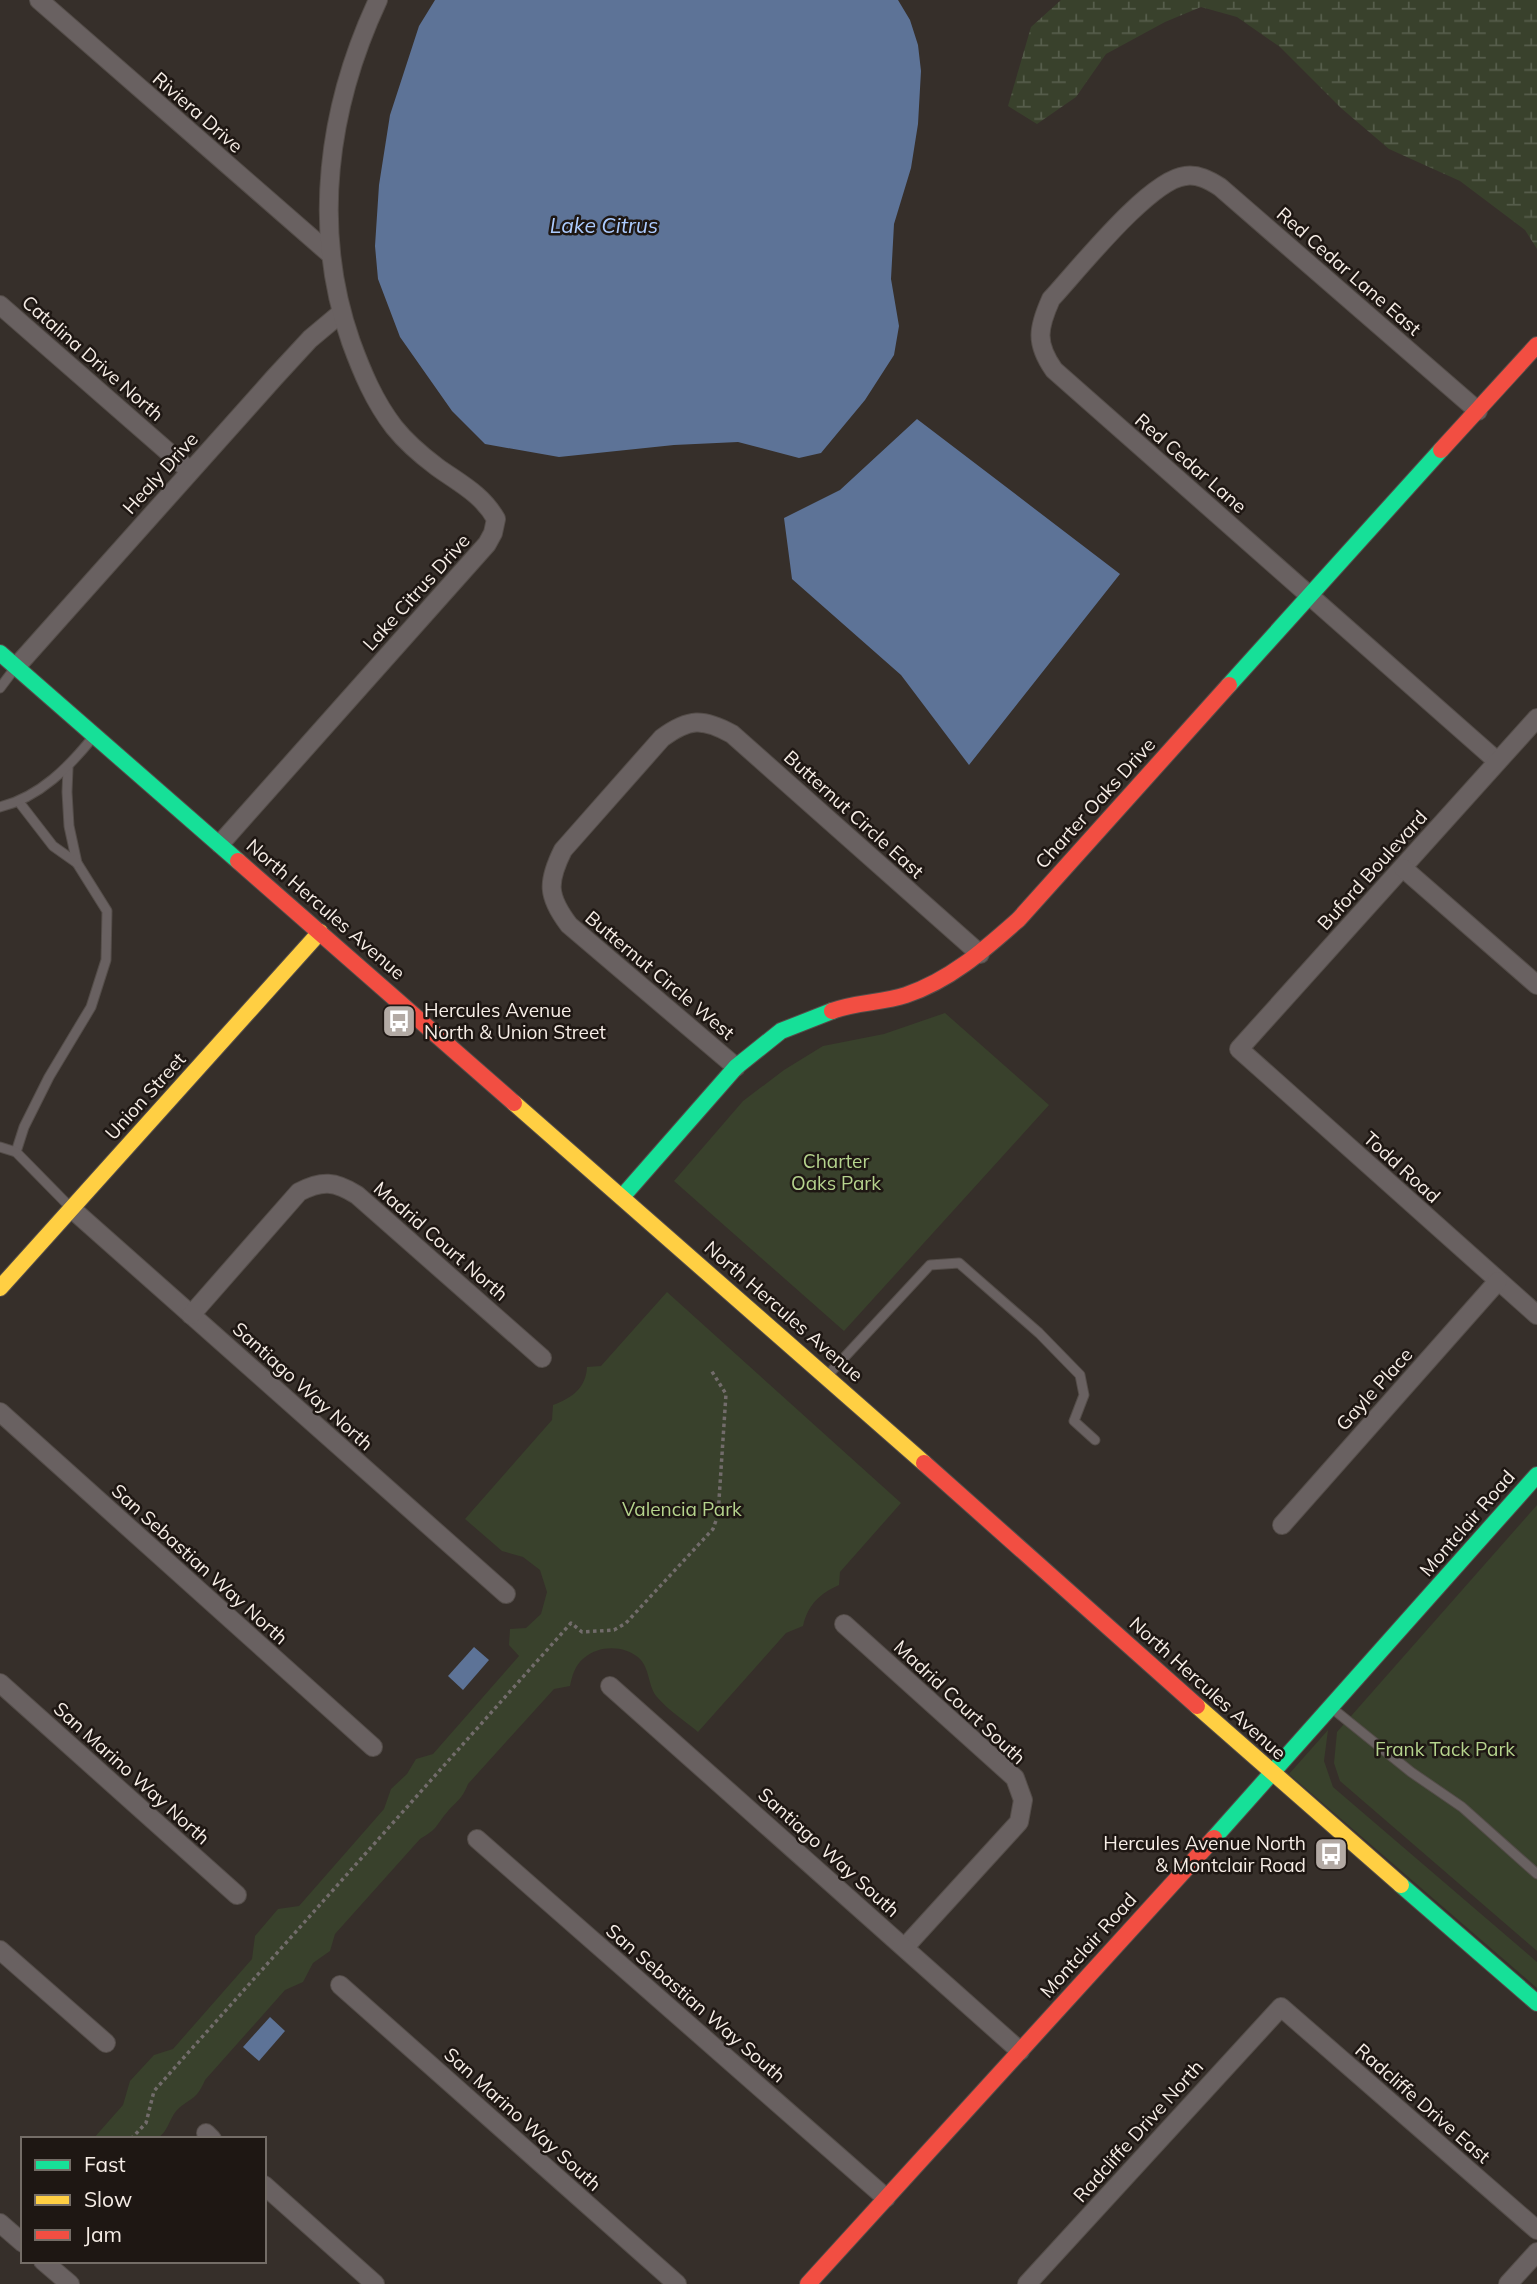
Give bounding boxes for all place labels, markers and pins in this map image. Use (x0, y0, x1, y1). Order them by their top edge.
place label: Hercules Avenue North & Union Street (424, 998, 606, 1044)
bus stop icon: Hercules Avenue North & Union Street (380, 1002, 418, 1040)
place label: Hercules Avenue North & Montclair Road (1103, 1831, 1306, 1877)
bus stop icon: Hercules Avenue North & Montclair Road (1312, 1835, 1350, 1873)

